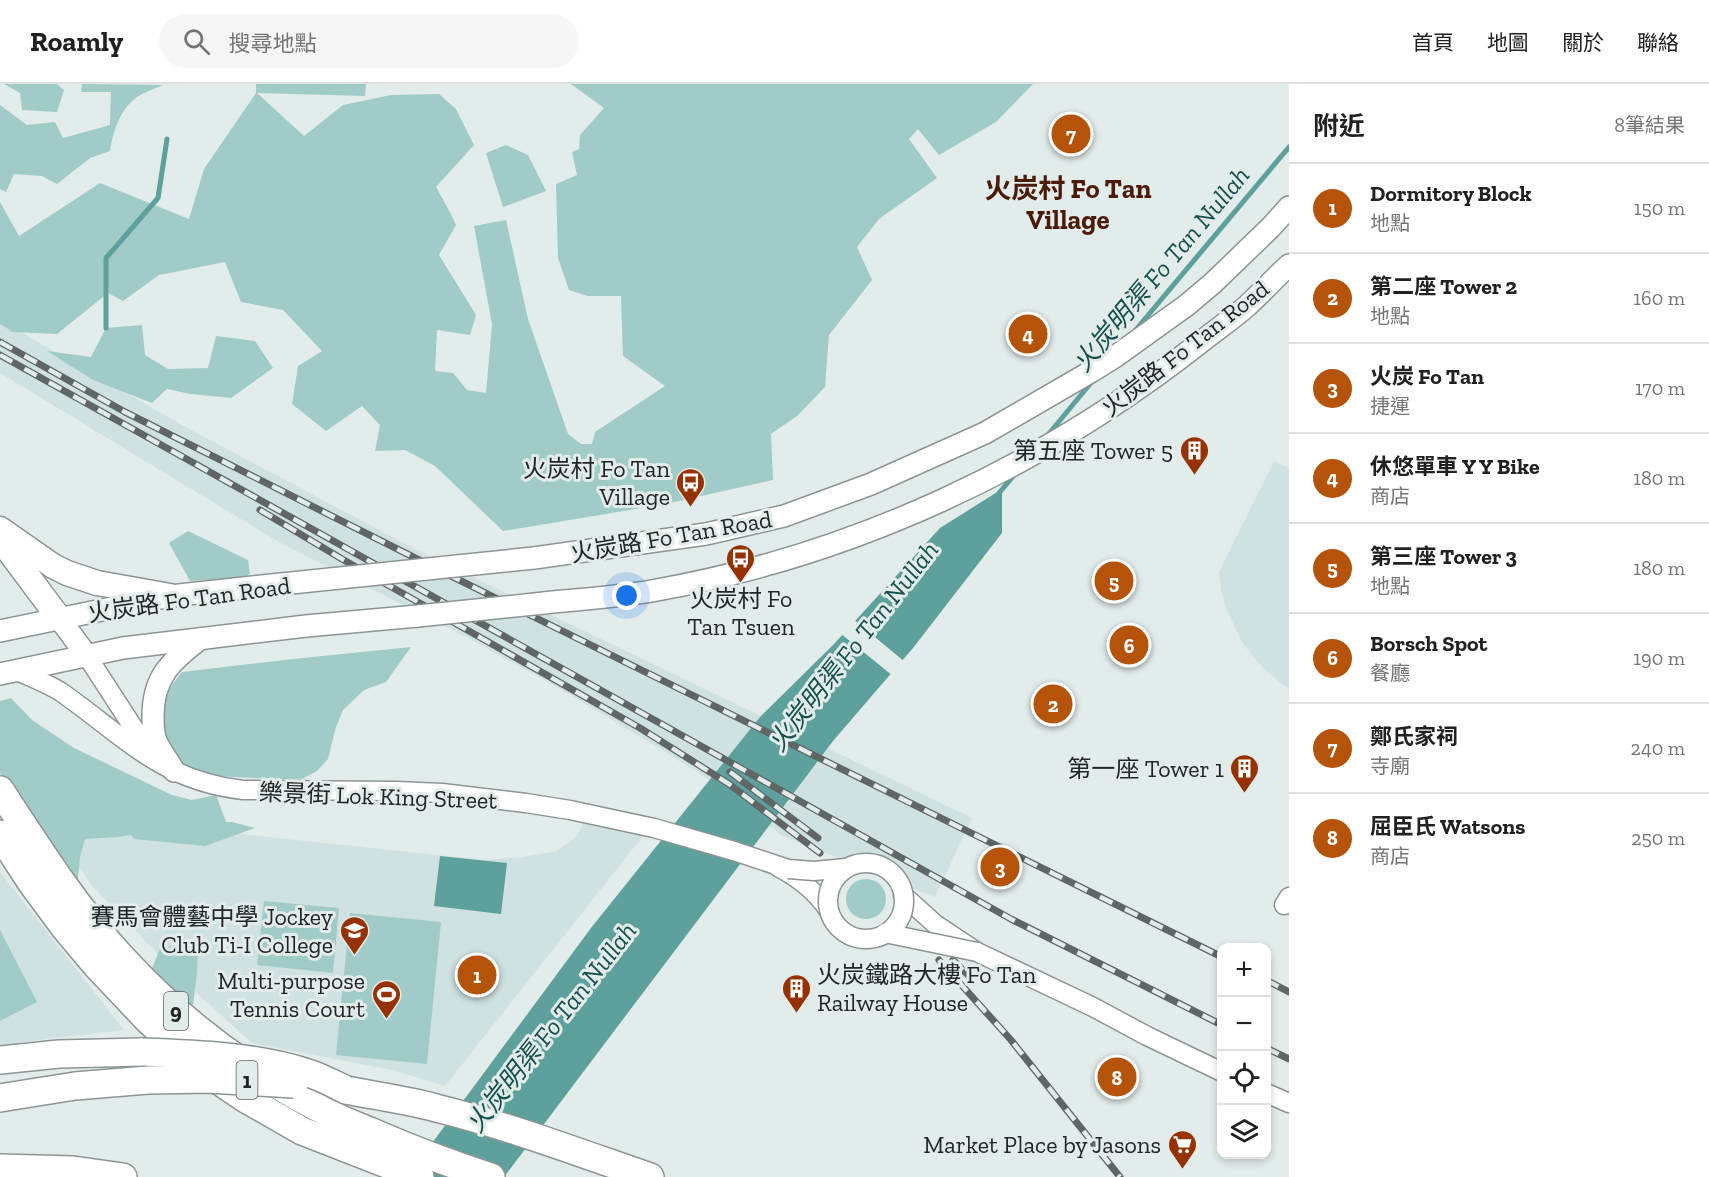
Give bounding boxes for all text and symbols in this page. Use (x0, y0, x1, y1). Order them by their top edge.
search box (159, 14, 579, 68)
text: Roamly (30, 25, 123, 58)
icon: search (180, 25, 213, 58)
text: 搜尋地點 (228, 30, 316, 57)
text: 首頁 (1412, 30, 1454, 55)
text: 地圖 (1487, 30, 1529, 55)
text: 關於 (1562, 30, 1604, 55)
text: 聯絡 (1637, 30, 1679, 55)
text: 附近 (1313, 110, 1365, 142)
pin: 7 (1052, 112, 1090, 156)
text: 8筆結果 (1614, 113, 1685, 137)
water label: 火炭明渠 Fo Tan Nullah (1066, 160, 1256, 378)
district label: 火炭村 Fo Tan Village (985, 173, 1152, 236)
text: Dormitory Block (1370, 180, 1532, 207)
text: 1 (1328, 196, 1337, 220)
text: 150 m (1634, 196, 1685, 220)
text: 地點 (1370, 211, 1410, 235)
text: 第二座 Tower 2 (1370, 273, 1517, 300)
street label: 火炭路 Fo Tan Road (1096, 274, 1274, 422)
text: 2 (1327, 286, 1338, 310)
text: 160 m (1633, 286, 1685, 310)
text: 地點 (1370, 304, 1410, 328)
pin: 4 (1008, 312, 1048, 356)
text: 火炭 Fo Tan (1370, 363, 1484, 390)
text: 3 (1327, 376, 1338, 400)
text: 170 m (1635, 376, 1685, 400)
text: 捷運 (1370, 394, 1410, 418)
building icon: 第五座 Tower 5 (1178, 434, 1210, 476)
place label: 第五座 Tower 5 (1013, 436, 1173, 465)
text: 休悠單車 Y Y Bike (1370, 453, 1540, 480)
place label: 火炭村 Fo Tan Village (523, 454, 670, 511)
bus stop icon: 火炭村 Fo Tan Village (675, 466, 707, 508)
text: 4 (1327, 466, 1338, 490)
text: 180 m (1633, 466, 1685, 490)
text: 商店 (1370, 484, 1410, 508)
street label: 火炭路 Fo Tan Road (568, 504, 774, 568)
water label: 火炭明渠 Fo Tan Nullah (761, 535, 945, 757)
bus stop icon: 火炭村 Fo Tan Tsuen (725, 542, 757, 584)
text: 第三座 Tower 3 (1370, 543, 1517, 570)
text: 5 (1327, 556, 1338, 580)
text: 180 m (1633, 556, 1685, 580)
pin: 5 (1094, 558, 1134, 604)
street label: 火炭路 Fo Tan Road (86, 570, 292, 628)
text: 地點 (1370, 574, 1410, 598)
your location (612, 581, 641, 610)
place label: 火炭村 Fo Tan Tsuen (687, 584, 795, 641)
pin: 6 (1110, 622, 1148, 668)
text: Borsch Spot (1370, 630, 1487, 657)
text: 6 (1327, 646, 1338, 670)
text: 190 m (1633, 646, 1685, 670)
text: 餐廳 (1370, 661, 1410, 685)
pin: 2 (1034, 682, 1072, 726)
text: 鄭氏家祠 (1370, 723, 1458, 750)
text: 7 (1328, 736, 1337, 760)
text: 240 m (1631, 736, 1685, 760)
building icon: 第一座 Tower 1 (1229, 752, 1261, 794)
place label: 第一座 Tower 1 (1067, 754, 1224, 783)
text: 寺廟 (1370, 754, 1410, 778)
street label: 樂景街 Lok King Street (258, 777, 498, 815)
text: 屈臣氏 Watsons (1370, 813, 1525, 840)
text: 8 (1327, 826, 1338, 850)
text: 250 m (1631, 826, 1685, 850)
pin: 3 (980, 844, 1020, 890)
text: 商店 (1370, 844, 1410, 868)
place label: 賽馬會體藝中學 Jockey Club Ti-I College (91, 902, 334, 959)
school or university icon: 賽馬會體藝中學 Jockey Club Ti-I College (338, 914, 370, 956)
water label: 火炭明渠 Fo Tan Nullah (459, 916, 643, 1138)
map controls (1217, 943, 1271, 1159)
button: + (1217, 943, 1271, 997)
pin: 1 (458, 952, 496, 998)
place label: 火炭鐵路大樓 Fo Tan Railway House (817, 960, 1036, 1017)
place label: Multi-purpose Tennis Court (217, 966, 365, 1023)
building icon: 火炭鐵路大樓 Fo Tan Railway House (780, 972, 812, 1014)
sports icon: Multi-purpose Tennis Court (370, 978, 402, 1020)
road number: 9 (164, 992, 188, 1030)
button: − (1217, 997, 1271, 1051)
button: locate (1217, 1051, 1271, 1105)
pin: 8 (1098, 1054, 1136, 1100)
road number: 1 (236, 1061, 258, 1099)
button: layers (1217, 1105, 1271, 1159)
supermarket icon: Market Place by Jasons (1166, 1128, 1198, 1170)
place label: Market Place by Jasons (923, 1130, 1161, 1159)

